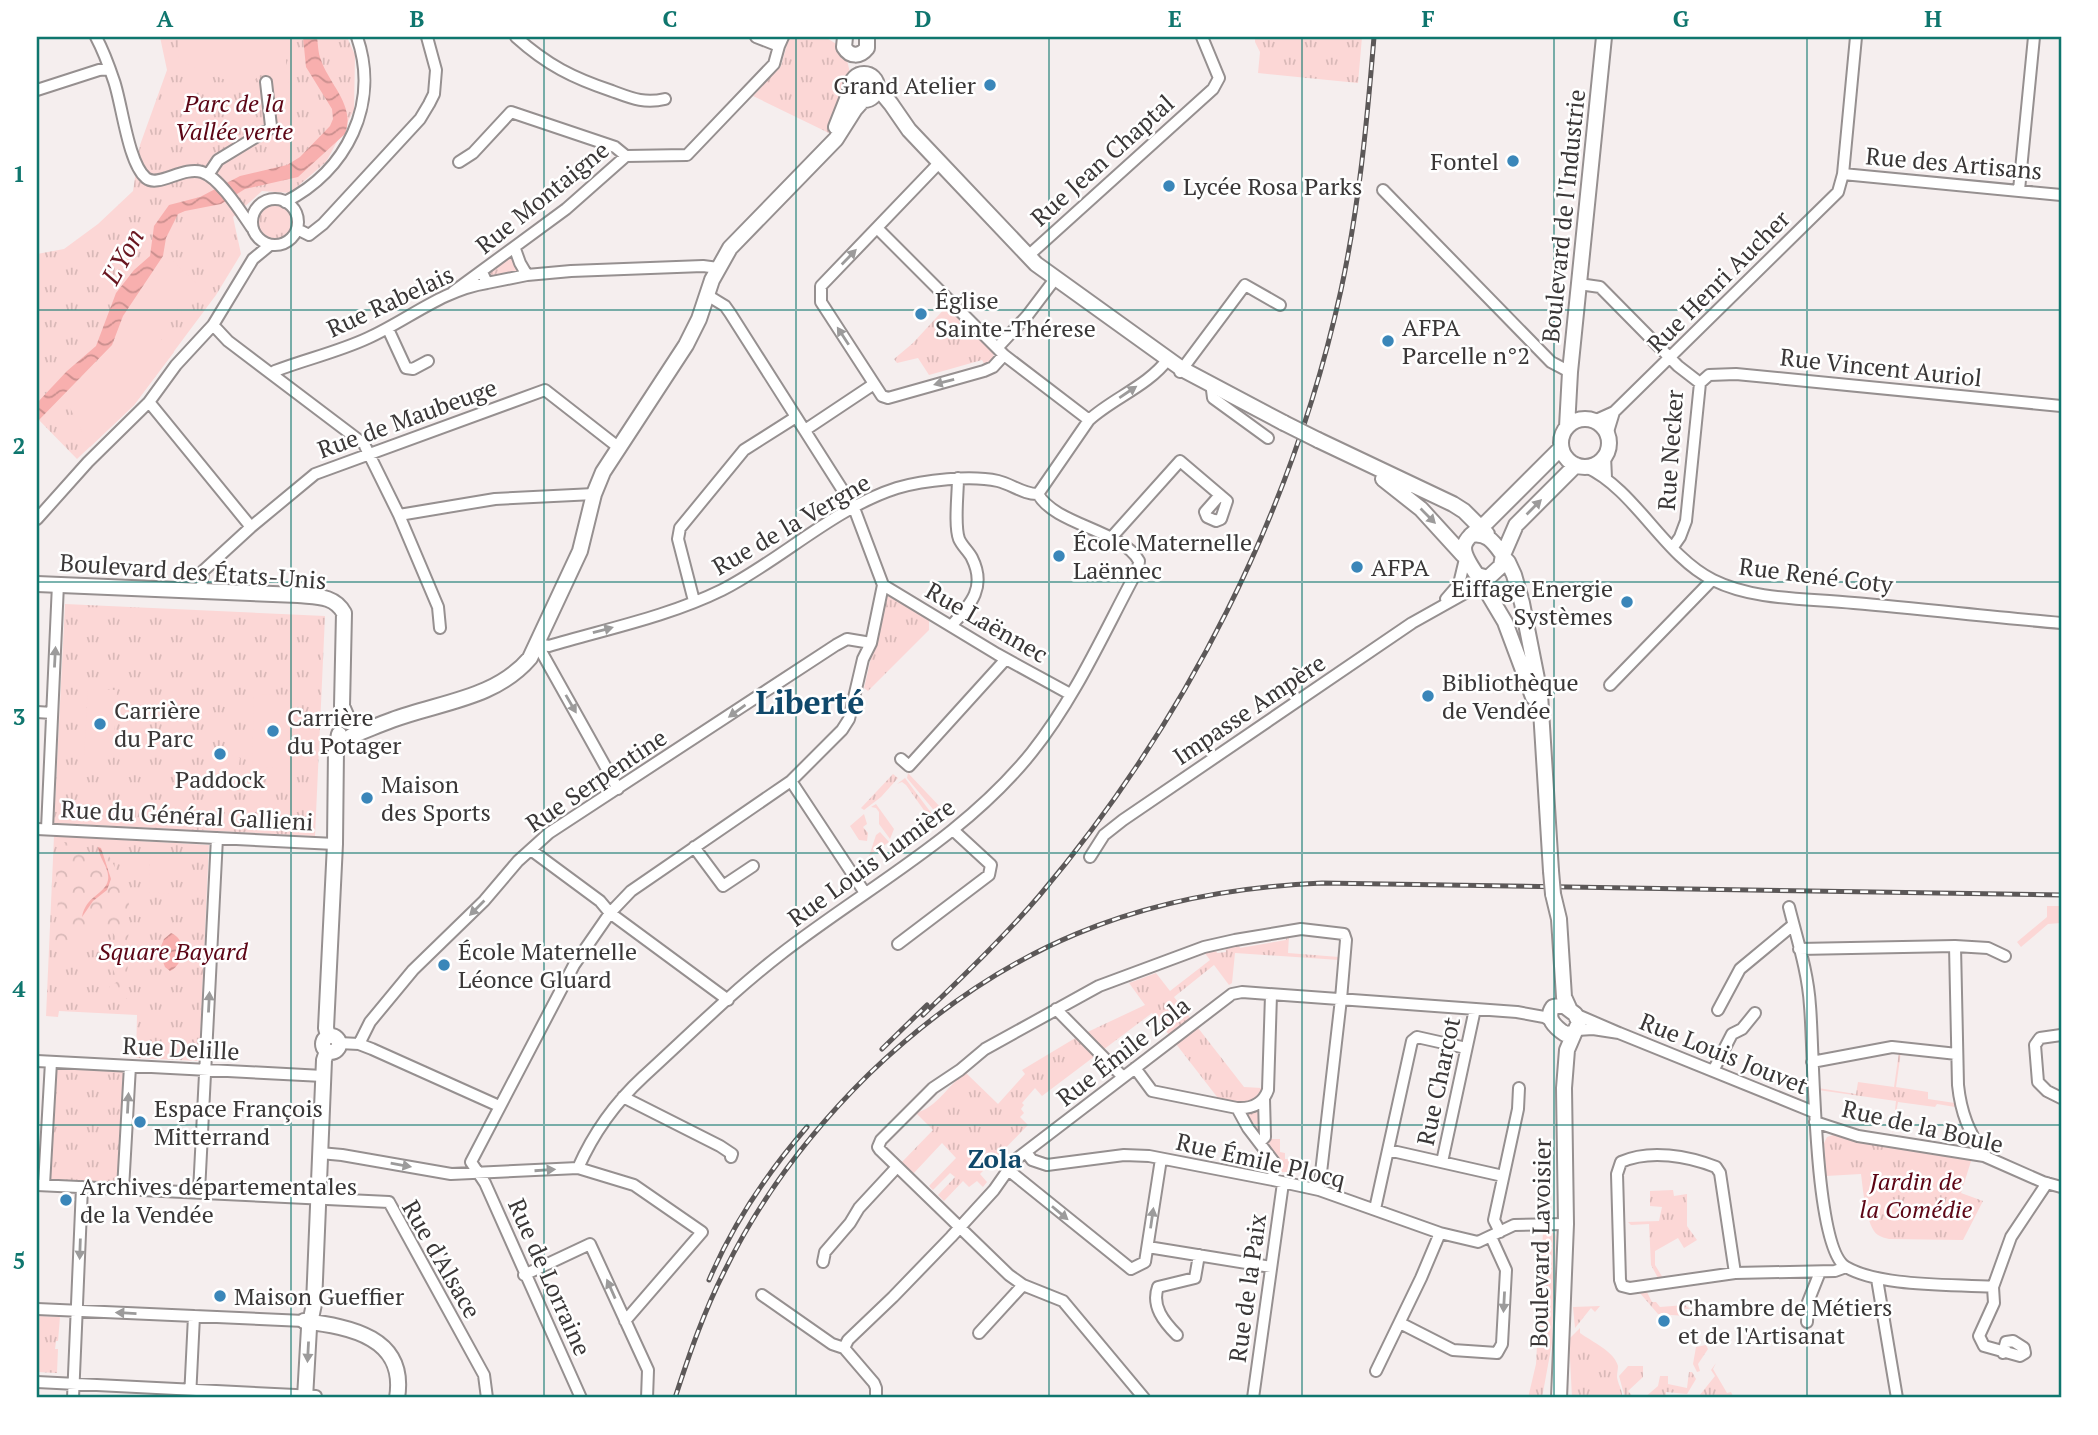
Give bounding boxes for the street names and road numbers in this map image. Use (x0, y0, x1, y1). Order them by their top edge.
street label: Rue Jean Chaptal (1023, 87, 1181, 233)
street label: Boulevard de l'Industrie (1534, 88, 1592, 344)
street label: Rue Montaigne (469, 133, 615, 261)
street label: Rue des Artisans (1864, 139, 2044, 187)
street label: Rue Henri Aucher (1640, 202, 1797, 359)
street label: Rue Rabelais (321, 258, 459, 344)
street label: Rue Vincent Auriol (1779, 340, 1983, 394)
street label: Rue de Maubeuge (313, 371, 501, 465)
street label: Rue Necker (1650, 388, 1690, 512)
street label: Rue de la Vergne (706, 466, 876, 582)
street label: Boulevard des États-Unis (58, 546, 328, 596)
street label: Rue René Coty (1737, 550, 1896, 600)
street label: Rue Laënnec (920, 574, 1054, 670)
street label: Impasse Ampère (1167, 646, 1331, 772)
street label: Rue Serpentine (519, 721, 673, 839)
street label: Rue Louis Lumière (781, 791, 961, 933)
street label: Rue du Général Gallieni (60, 792, 314, 838)
street label: Rue Émile Zola (1050, 989, 1196, 1113)
street label: Rue Louis Jouvet (1635, 1005, 1813, 1101)
street label: Rue Charcot (1409, 1014, 1467, 1148)
street label: Rue Delille (122, 1029, 240, 1067)
street label: Rue de la Boule (1839, 1092, 2007, 1160)
street label: Rue Émile Plocq (1173, 1125, 1349, 1195)
street label: Boulevard Lavoisier (1522, 1137, 1558, 1348)
street label: Rue de Lorraine (501, 1193, 599, 1361)
street label: Rue d'Alsace (395, 1194, 489, 1324)
street label: Rue de la Paix (1221, 1211, 1273, 1364)

